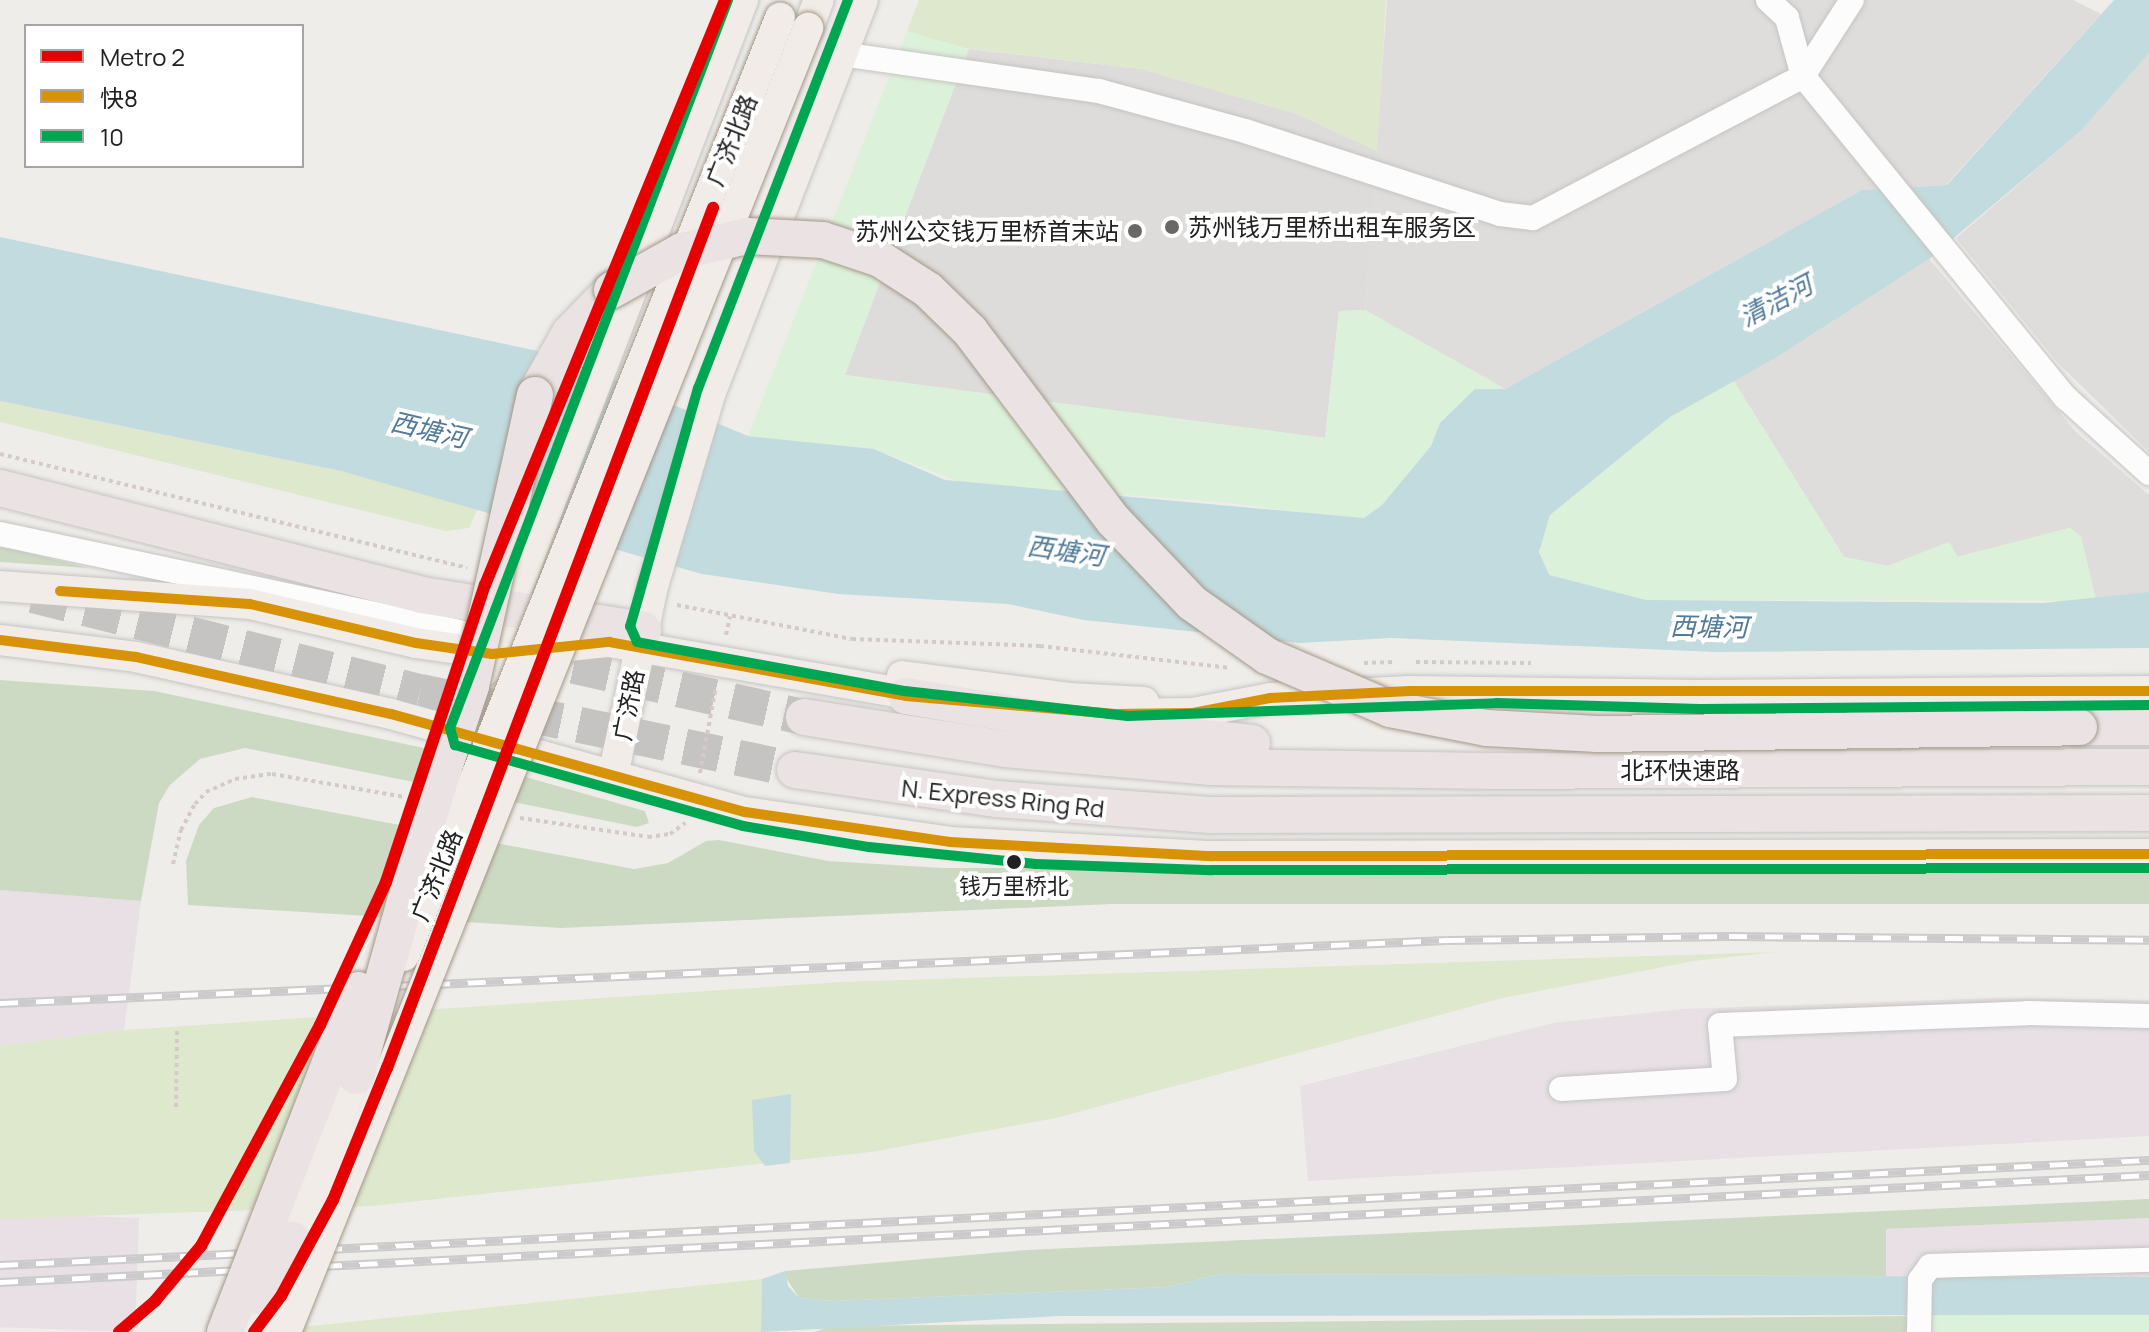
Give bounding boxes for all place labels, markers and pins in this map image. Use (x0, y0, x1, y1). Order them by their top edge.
place label: 苏州钱万里桥出租车服务区 (1188, 213, 1476, 241)
place label: 苏州公交钱万里桥首末站 (855, 217, 1119, 245)
marker: 苏州钱万里桥出租车服务区 (1163, 218, 1181, 236)
marker: 苏州公交钱万里桥首末站 (1126, 222, 1144, 240)
marker: 钱万里桥北 (1006, 854, 1022, 870)
place label: 钱万里桥北 (959, 874, 1069, 900)

